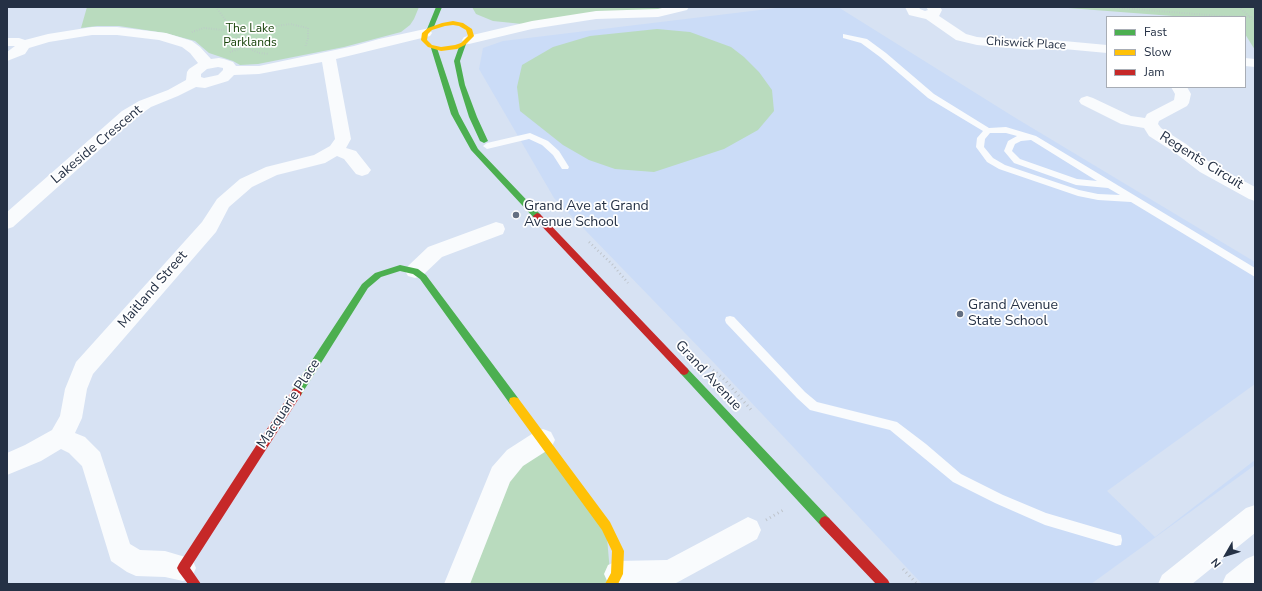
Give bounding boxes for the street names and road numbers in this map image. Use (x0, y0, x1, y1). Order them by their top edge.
street label: Chiswick Place (986, 35, 1066, 53)
street label: Lakeside Crescent (48, 102, 146, 188)
street label: Regents Circuit (1156, 129, 1246, 193)
street label: Maitland Street (115, 248, 191, 332)
street label: Grand Avenue (671, 337, 745, 415)
street label: Macquarie Place (254, 356, 324, 452)

